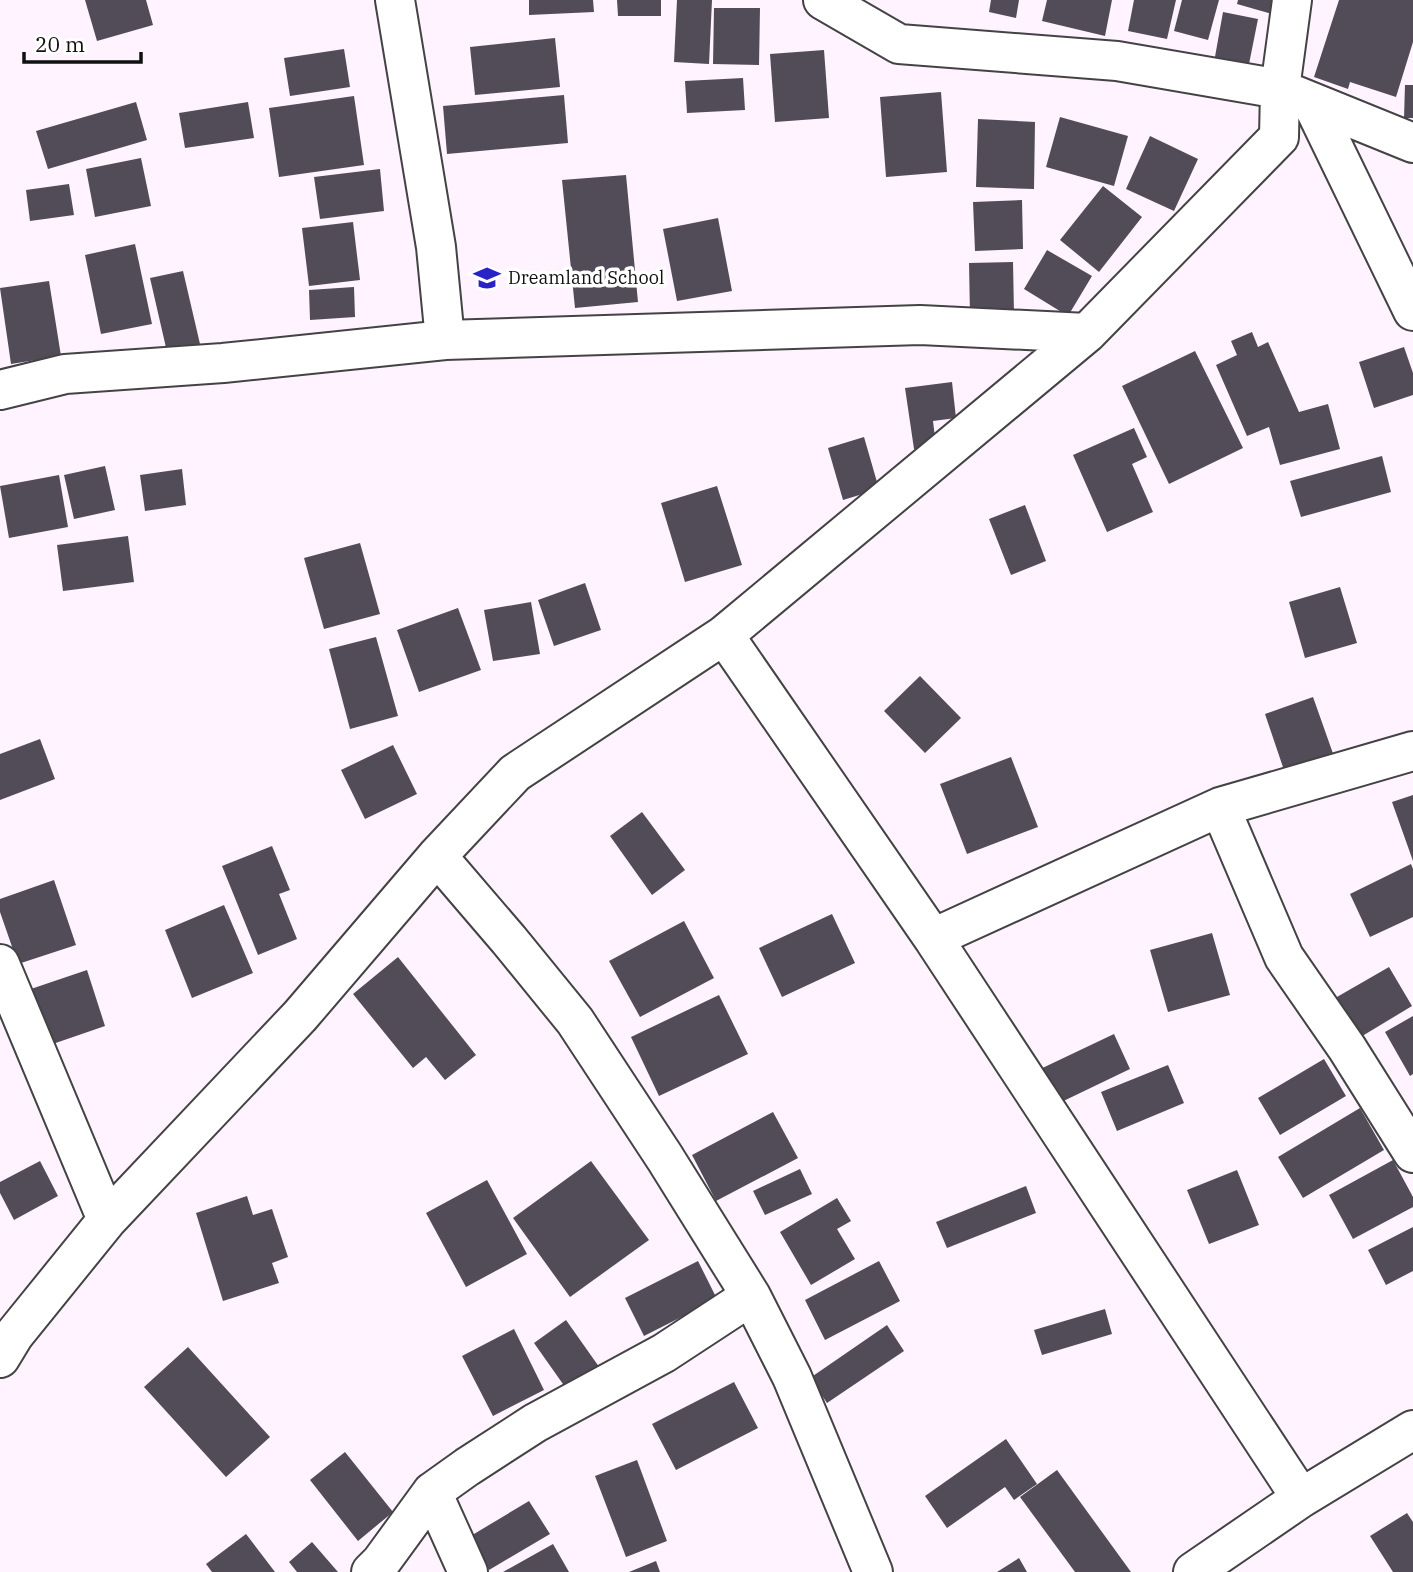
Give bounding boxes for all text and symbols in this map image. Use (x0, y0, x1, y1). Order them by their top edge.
scale bar (24, 21, 142, 65)
text: 20 m (35, 30, 85, 58)
school or university icon: Dreamland School (472, 263, 502, 293)
place label: Dreamland School (508, 266, 664, 289)

